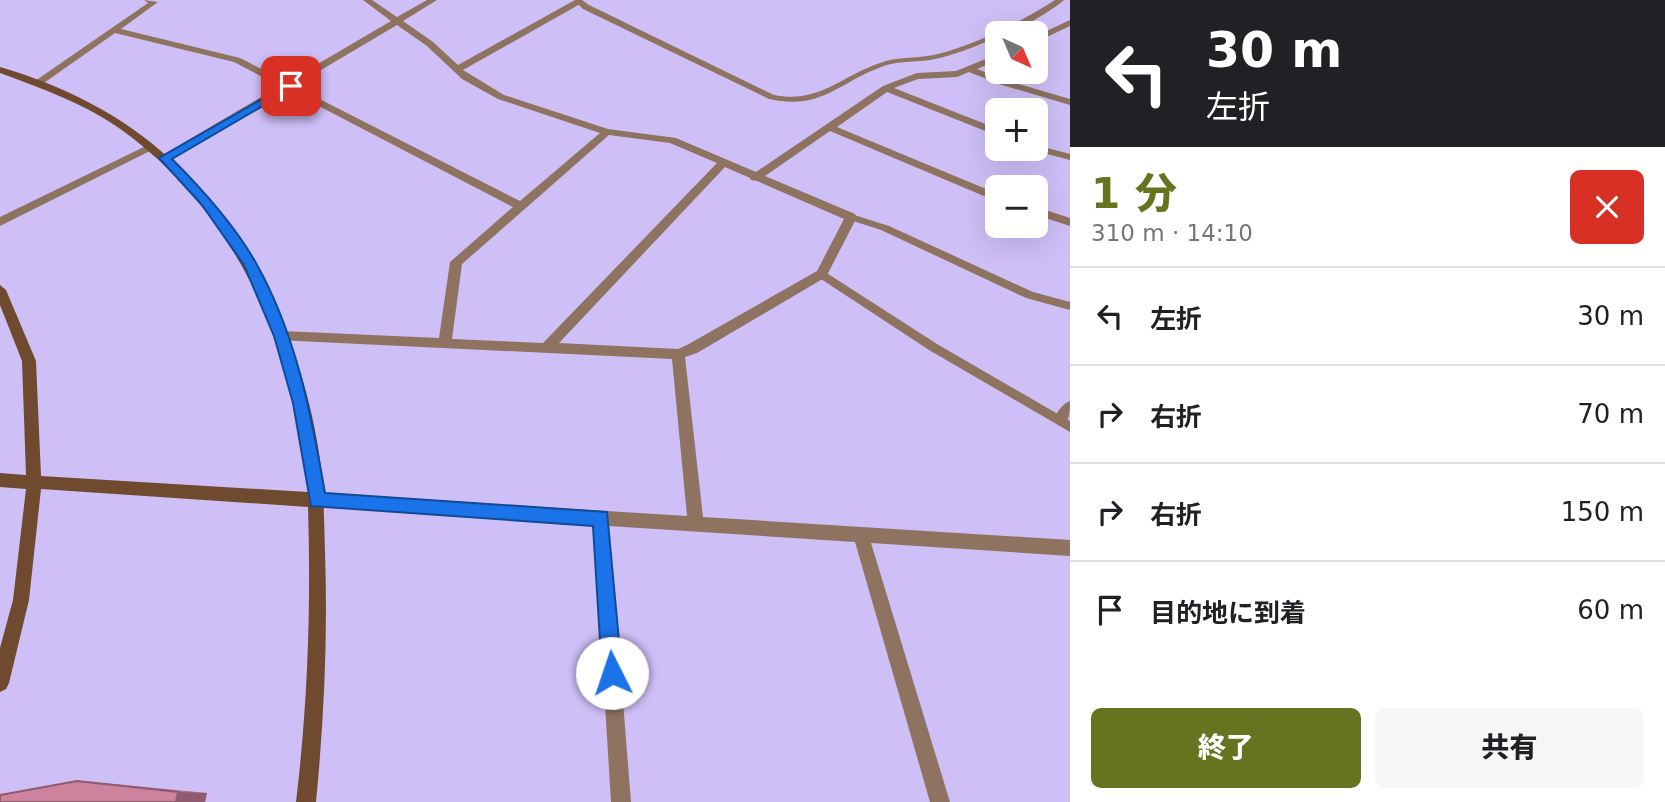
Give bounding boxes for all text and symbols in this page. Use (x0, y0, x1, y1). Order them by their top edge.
north arrow (985, 21, 1048, 84)
map controls (985, 21, 1048, 238)
text: 30 m (1206, 22, 1342, 79)
icon: left (1091, 28, 1182, 119)
pin (261, 56, 321, 116)
icon: arrive (272, 67, 310, 105)
text: 左折 (1206, 88, 1270, 126)
button: + (985, 98, 1048, 161)
text: 1 分 (1091, 169, 1177, 218)
button: close (1570, 170, 1644, 244)
button: − (985, 175, 1048, 238)
text: 310 m · 14:10 (1091, 220, 1253, 246)
icon: left (1091, 297, 1129, 335)
text: 30 m (1577, 301, 1644, 331)
text: 左折 (1150, 304, 1202, 334)
icon: right (1091, 395, 1129, 433)
text: 70 m (1577, 399, 1644, 429)
text: 右折 (1150, 402, 1202, 432)
icon: right (1091, 493, 1129, 531)
text: 150 m (1561, 497, 1644, 527)
text: 右折 (1150, 500, 1202, 530)
icon: arrive (1091, 591, 1129, 629)
text: 60 m (1577, 595, 1644, 625)
text: 目的地に到着 (1150, 598, 1306, 628)
position arrow (575, 636, 649, 710)
button: 終了 (1091, 708, 1361, 788)
button: 共有 (1375, 708, 1644, 788)

